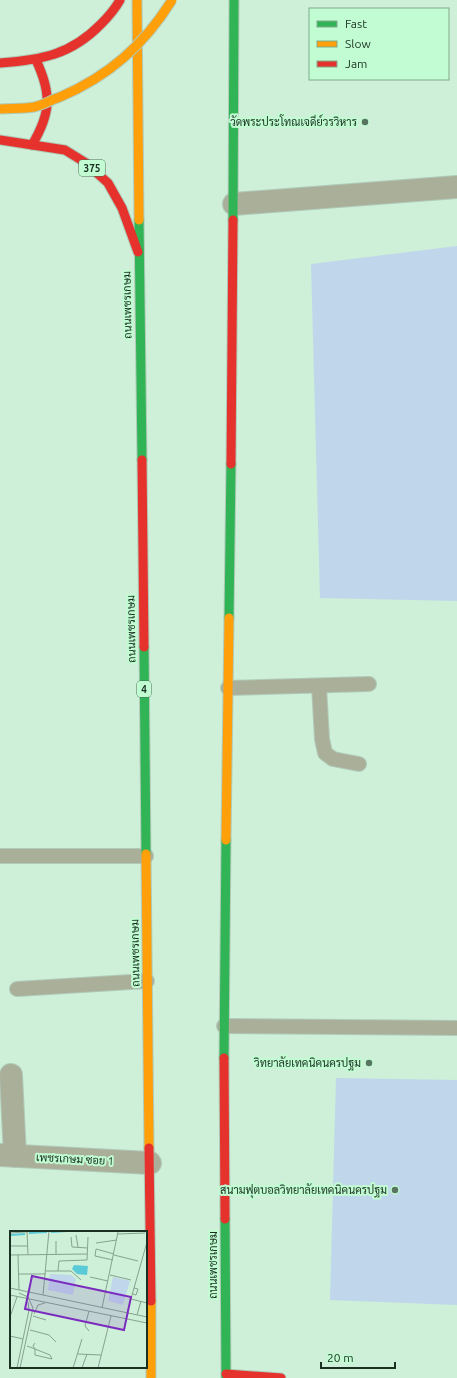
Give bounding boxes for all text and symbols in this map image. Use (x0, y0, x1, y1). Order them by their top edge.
legend (309, 8, 449, 80)
text: Fast (345, 17, 367, 30)
text: Slow (345, 37, 371, 50)
text: Jam (345, 57, 367, 70)
place label: วัดพระประโทณเจดีย์วรวิหาร (230, 114, 357, 128)
marker: วัดพระประโทณเจดีย์วรวิหาร (360, 117, 370, 127)
road number: 375 (79, 160, 105, 176)
street label: ถนนเพชรเกษม (120, 271, 134, 339)
street label: ถนนเพชรเกษม (124, 595, 138, 663)
road number: 4 (137, 681, 151, 697)
street label: ถนนเพชรเกษม (128, 919, 142, 987)
place label: วิทยาลัยเทคนิคนครปฐม (254, 1056, 361, 1071)
marker: วิทยาลัยเทคนิคนครปฐม (364, 1058, 374, 1068)
street label: เพชรเกษม ซอย 1 (36, 1151, 114, 1167)
place label: สนามฟุตบอลวิทยาลัยเทคนิคนครปฐม (220, 1183, 387, 1199)
marker: สนามฟุตบอลวิทยาลัยเทคนิคนครปฐม (390, 1185, 400, 1195)
inset map (10, 1231, 147, 1368)
street label: ถนนเพชรเกษม (207, 1231, 219, 1299)
scale bar (321, 1344, 395, 1370)
text: 20 m (327, 1351, 354, 1364)

